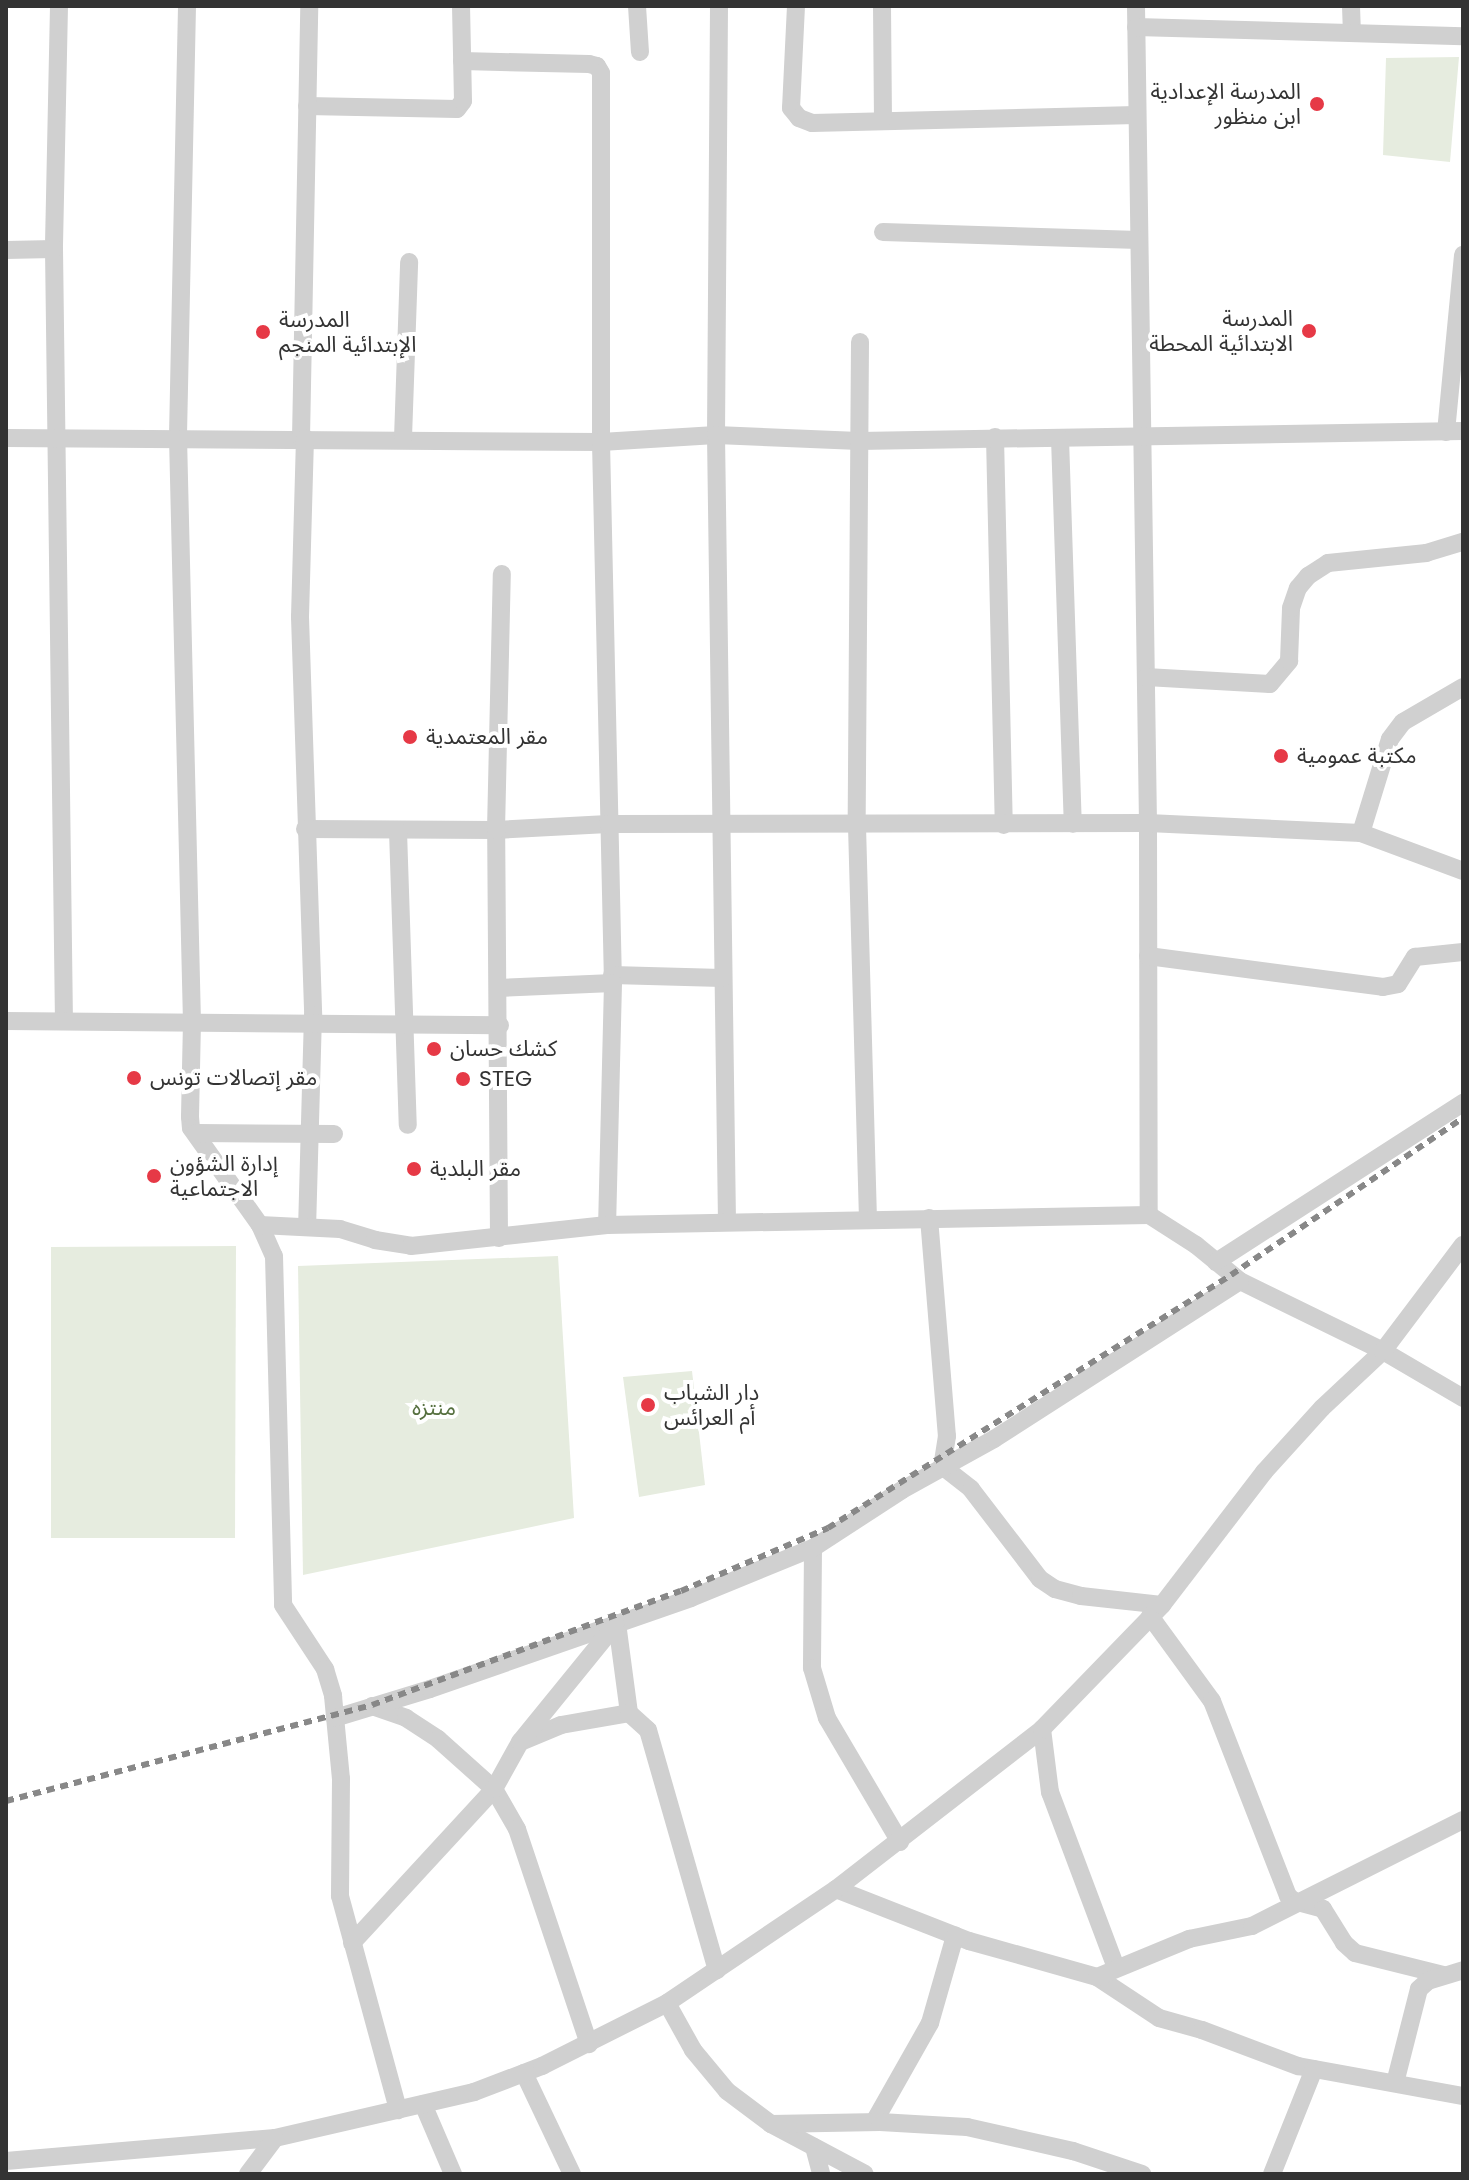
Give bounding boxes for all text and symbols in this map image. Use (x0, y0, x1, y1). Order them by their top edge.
place label: المدرسة الإعدادية ابن منظور (1151, 78, 1301, 130)
marker: المدرسة الإعدادية ابن منظور (1308, 95, 1326, 113)
place label: المدرسة الابتدائية المحطة (1149, 305, 1293, 356)
place label: المدرسة الإبتدائية المنجم (279, 306, 416, 358)
marker: المدرسة الابتدائية المحطة (1300, 322, 1318, 340)
marker: المدرسة الإبتدائية المنجم (254, 323, 272, 341)
place label: مقر المعتمدية (426, 724, 548, 750)
marker: مقر المعتمدية (401, 728, 419, 746)
place label: مكتبة عمومية (1297, 743, 1417, 769)
marker: مكتبة عمومية (1272, 747, 1290, 765)
place label: كشك حسان (450, 1036, 557, 1062)
marker: كشك حسان (425, 1040, 443, 1058)
place label: مقر إتصالات تونس (150, 1065, 317, 1091)
place label: STEG (479, 1066, 532, 1092)
marker: مقر إتصالات تونس (125, 1069, 143, 1087)
marker: STEG (454, 1070, 472, 1088)
place label: إدارة الشؤون الاجتماعية (170, 1150, 278, 1202)
place label: مقر البلدية (430, 1156, 521, 1182)
marker: مقر البلدية (405, 1160, 423, 1178)
marker: إدارة الشؤون الاجتماعية (145, 1167, 163, 1185)
place label: دار الشباب أم العرائس (664, 1379, 759, 1430)
park label: منتزه (412, 1395, 456, 1421)
marker: دار الشباب أم العرائس (639, 1396, 657, 1414)

